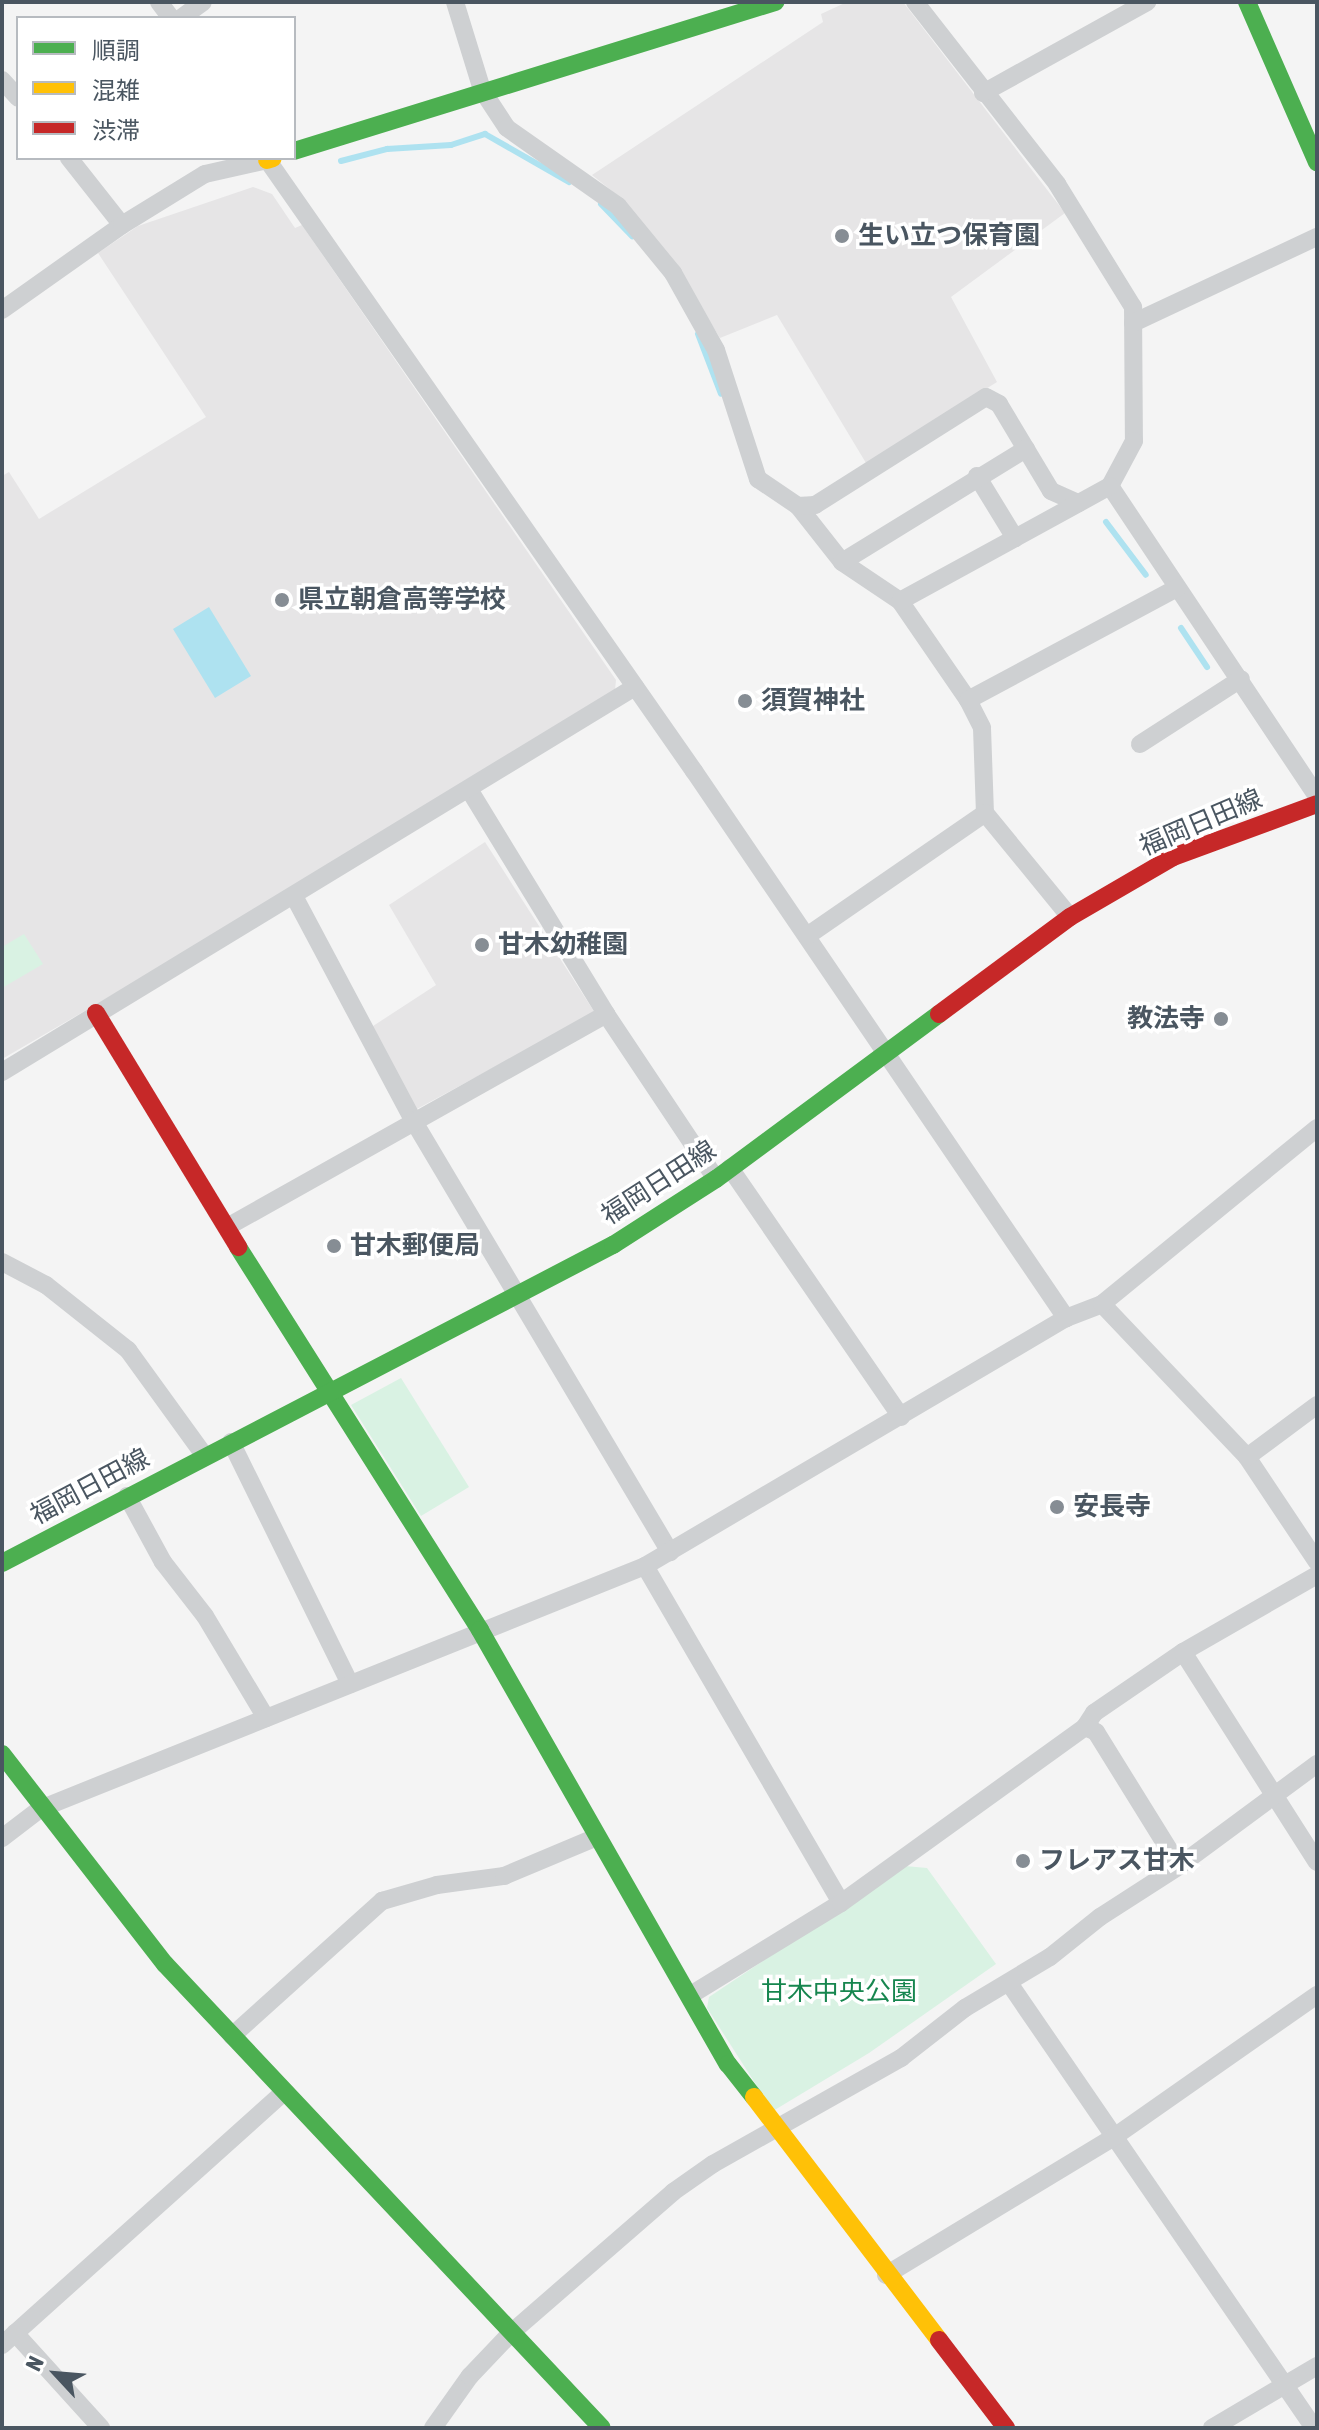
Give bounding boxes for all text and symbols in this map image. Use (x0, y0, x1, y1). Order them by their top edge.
legend (16, 16, 296, 160)
text: 順調 (92, 37, 140, 64)
text: 混雑 (92, 77, 140, 104)
text: 渋滞 (92, 117, 140, 144)
place label: 生い立つ保育園 (858, 220, 1040, 252)
marker: 生い立つ保育園 (833, 227, 851, 245)
place label: 県立朝倉高等学校 (298, 584, 506, 616)
marker: 県立朝倉高等学校 (273, 591, 291, 609)
place label: 須賀神社 (761, 685, 865, 717)
marker: 須賀神社 (736, 692, 754, 710)
street label: 福岡日田線 (1135, 783, 1267, 863)
place label: 甘木幼稚園 (498, 929, 628, 961)
marker: 甘木幼稚園 (473, 936, 491, 954)
place label: 教法寺 (1127, 1003, 1205, 1035)
marker: 教法寺 (1212, 1010, 1230, 1028)
street label: 福岡日田線 (596, 1135, 722, 1231)
place label: 甘木郵便局 (350, 1230, 480, 1262)
marker: 甘木郵便局 (325, 1237, 343, 1255)
street label: 福岡日田線 (25, 1443, 155, 1531)
place label: 安長寺 (1073, 1491, 1151, 1523)
marker: 安長寺 (1048, 1498, 1066, 1516)
place label: フレアス甘木 (1039, 1845, 1195, 1877)
marker: フレアス甘木 (1014, 1852, 1032, 1870)
park label: 甘木中央公園 (761, 1976, 917, 2008)
north arrow (16, 2334, 96, 2414)
text: N (20, 2352, 49, 2375)

